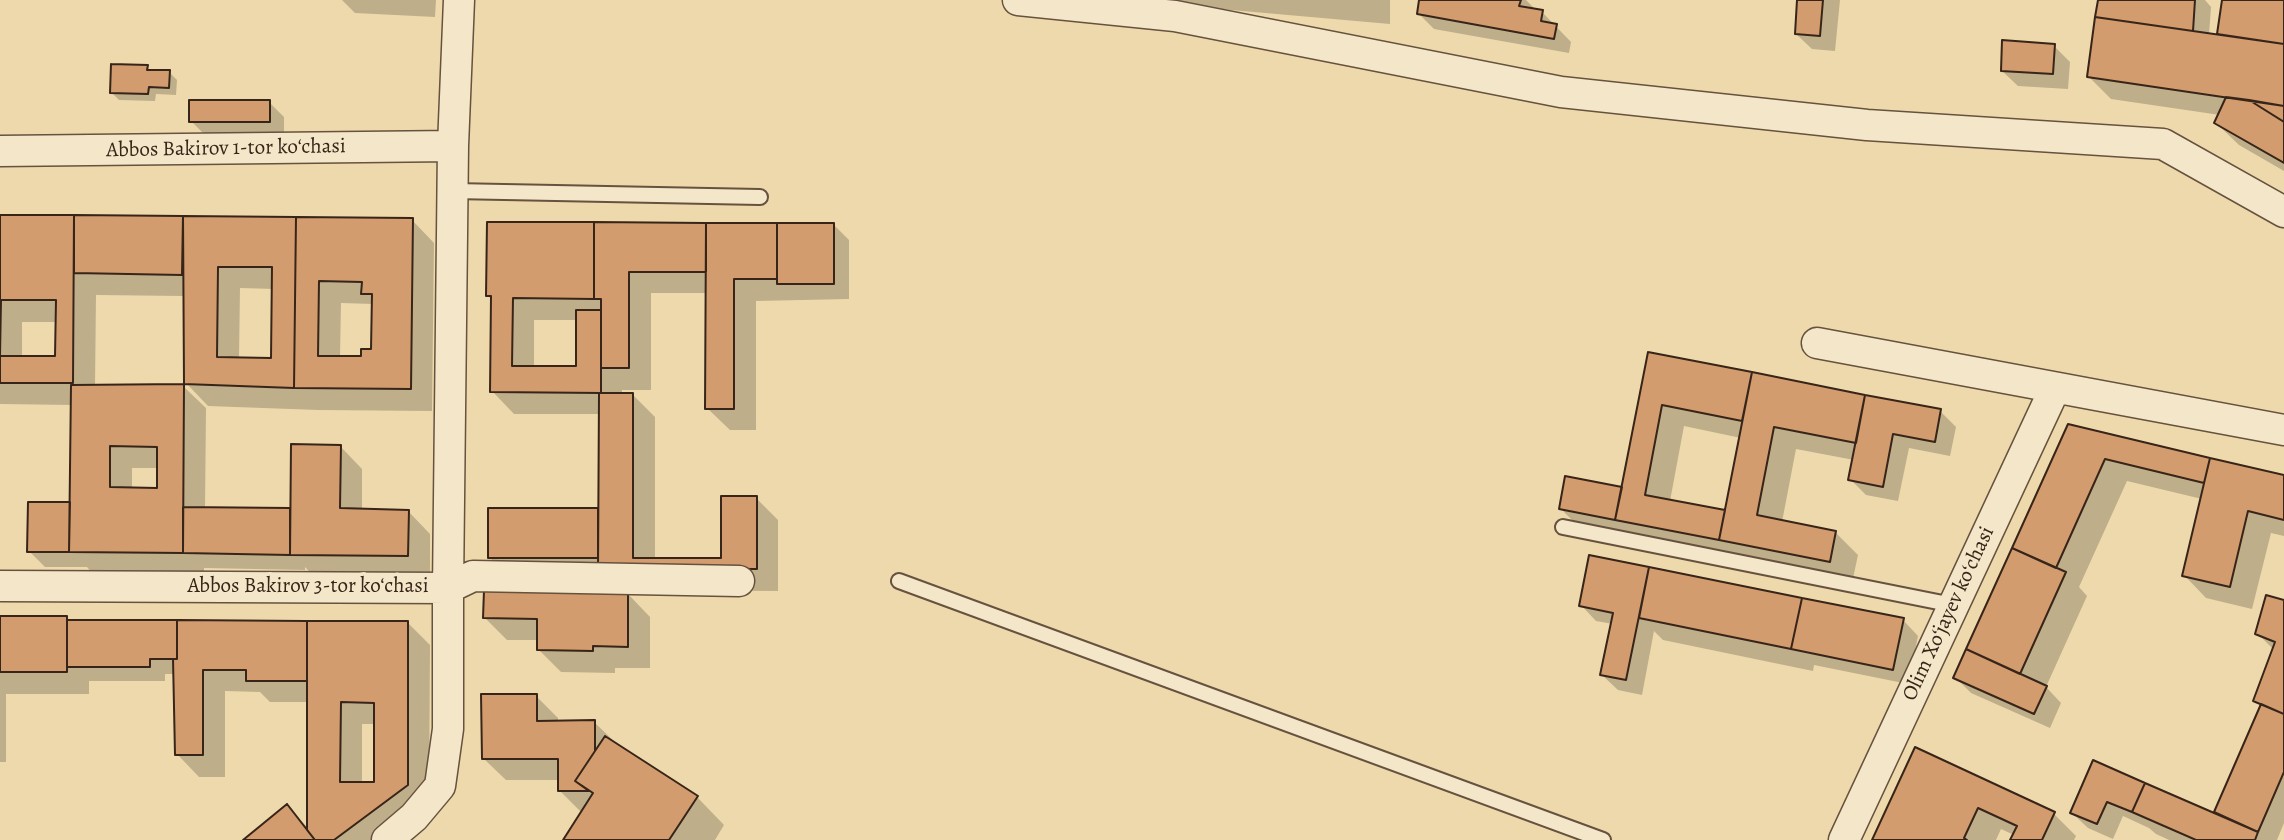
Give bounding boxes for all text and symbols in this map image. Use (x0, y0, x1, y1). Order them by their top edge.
street label: Abbos Bakirov 1-tor koʻchasi (106, 134, 346, 164)
street label: Olim Xoʻjayev koʻchasi (1898, 523, 2000, 705)
street label: Abbos Bakirov 3-tor koʻchasi (187, 574, 429, 600)

